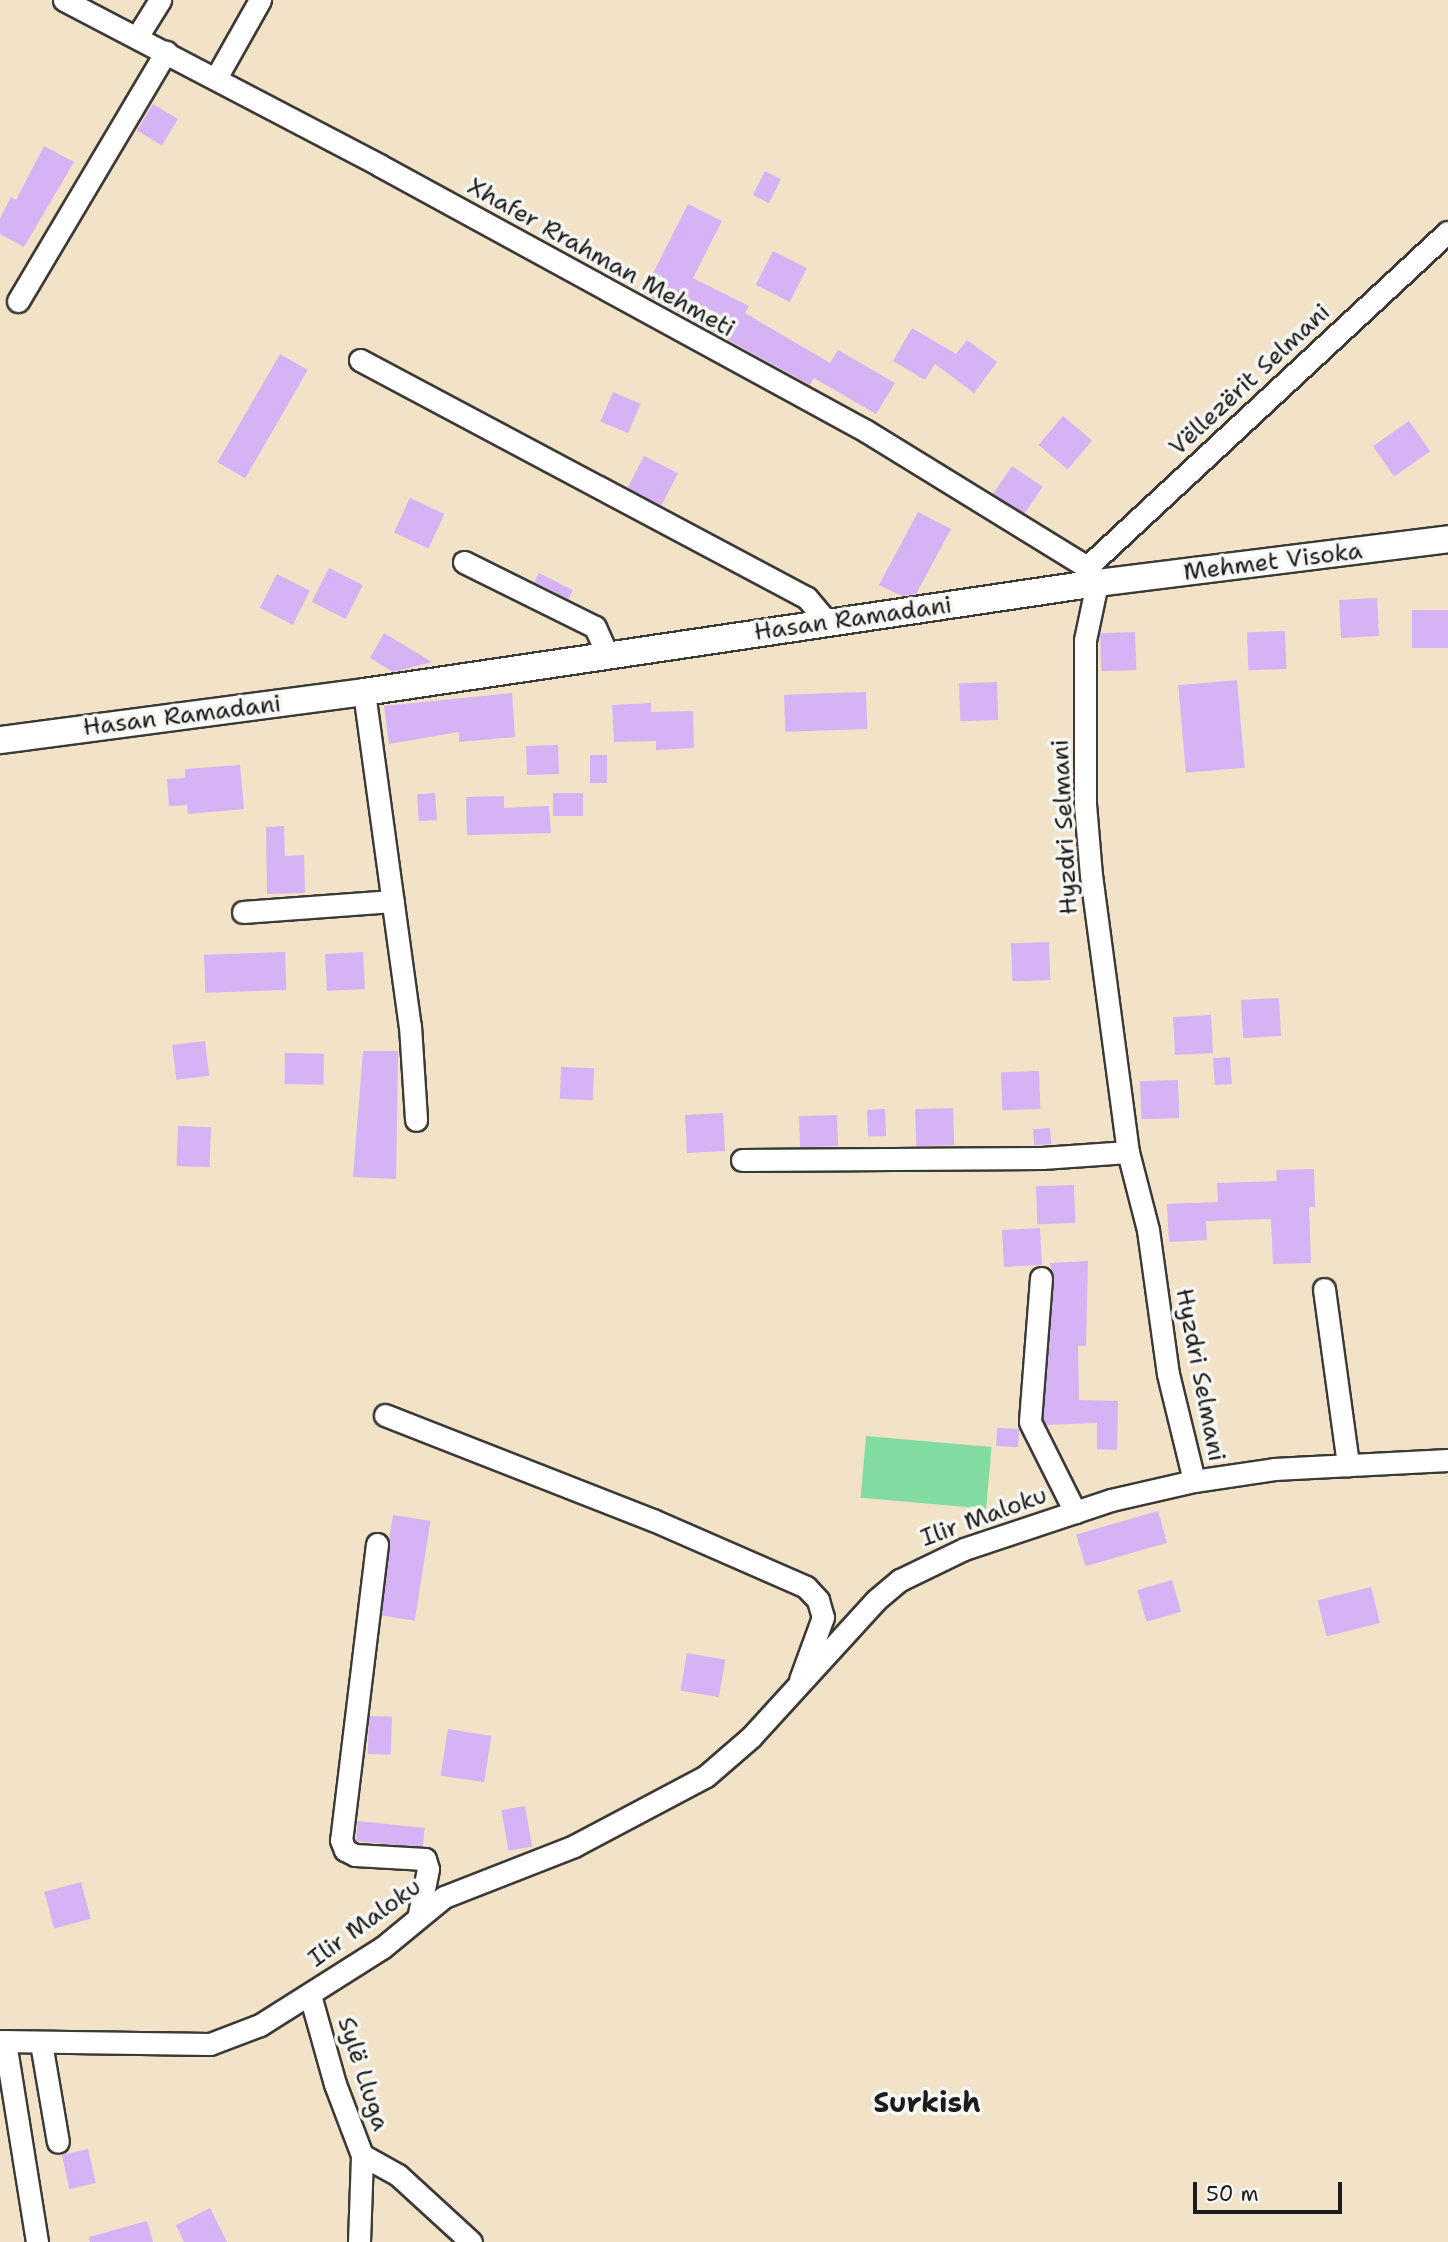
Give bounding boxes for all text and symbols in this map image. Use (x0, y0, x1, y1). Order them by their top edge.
street label: Xhafer Rrahman Mehmeti (462, 172, 740, 344)
street label: Vëllezërit Selmani (1164, 298, 1336, 462)
street label: Mehmet Visoka (1182, 537, 1364, 587)
street label: Hasan Ramadani (752, 591, 954, 647)
street label: Hasan Ramadani (81, 690, 283, 742)
street label: Hyzdri Selmani (1046, 739, 1084, 915)
street label: Hyzdri Selmani (1169, 1286, 1231, 1464)
street label: Ilir Maloku (917, 1481, 1051, 1553)
street label: Ilir Maloku (303, 1873, 427, 1973)
street label: Sylë Lluga (331, 2013, 395, 2135)
district label: Surkish (873, 2085, 981, 2119)
scale bar (1196, 2168, 1345, 2212)
text: 50 m (1206, 2180, 1259, 2208)

